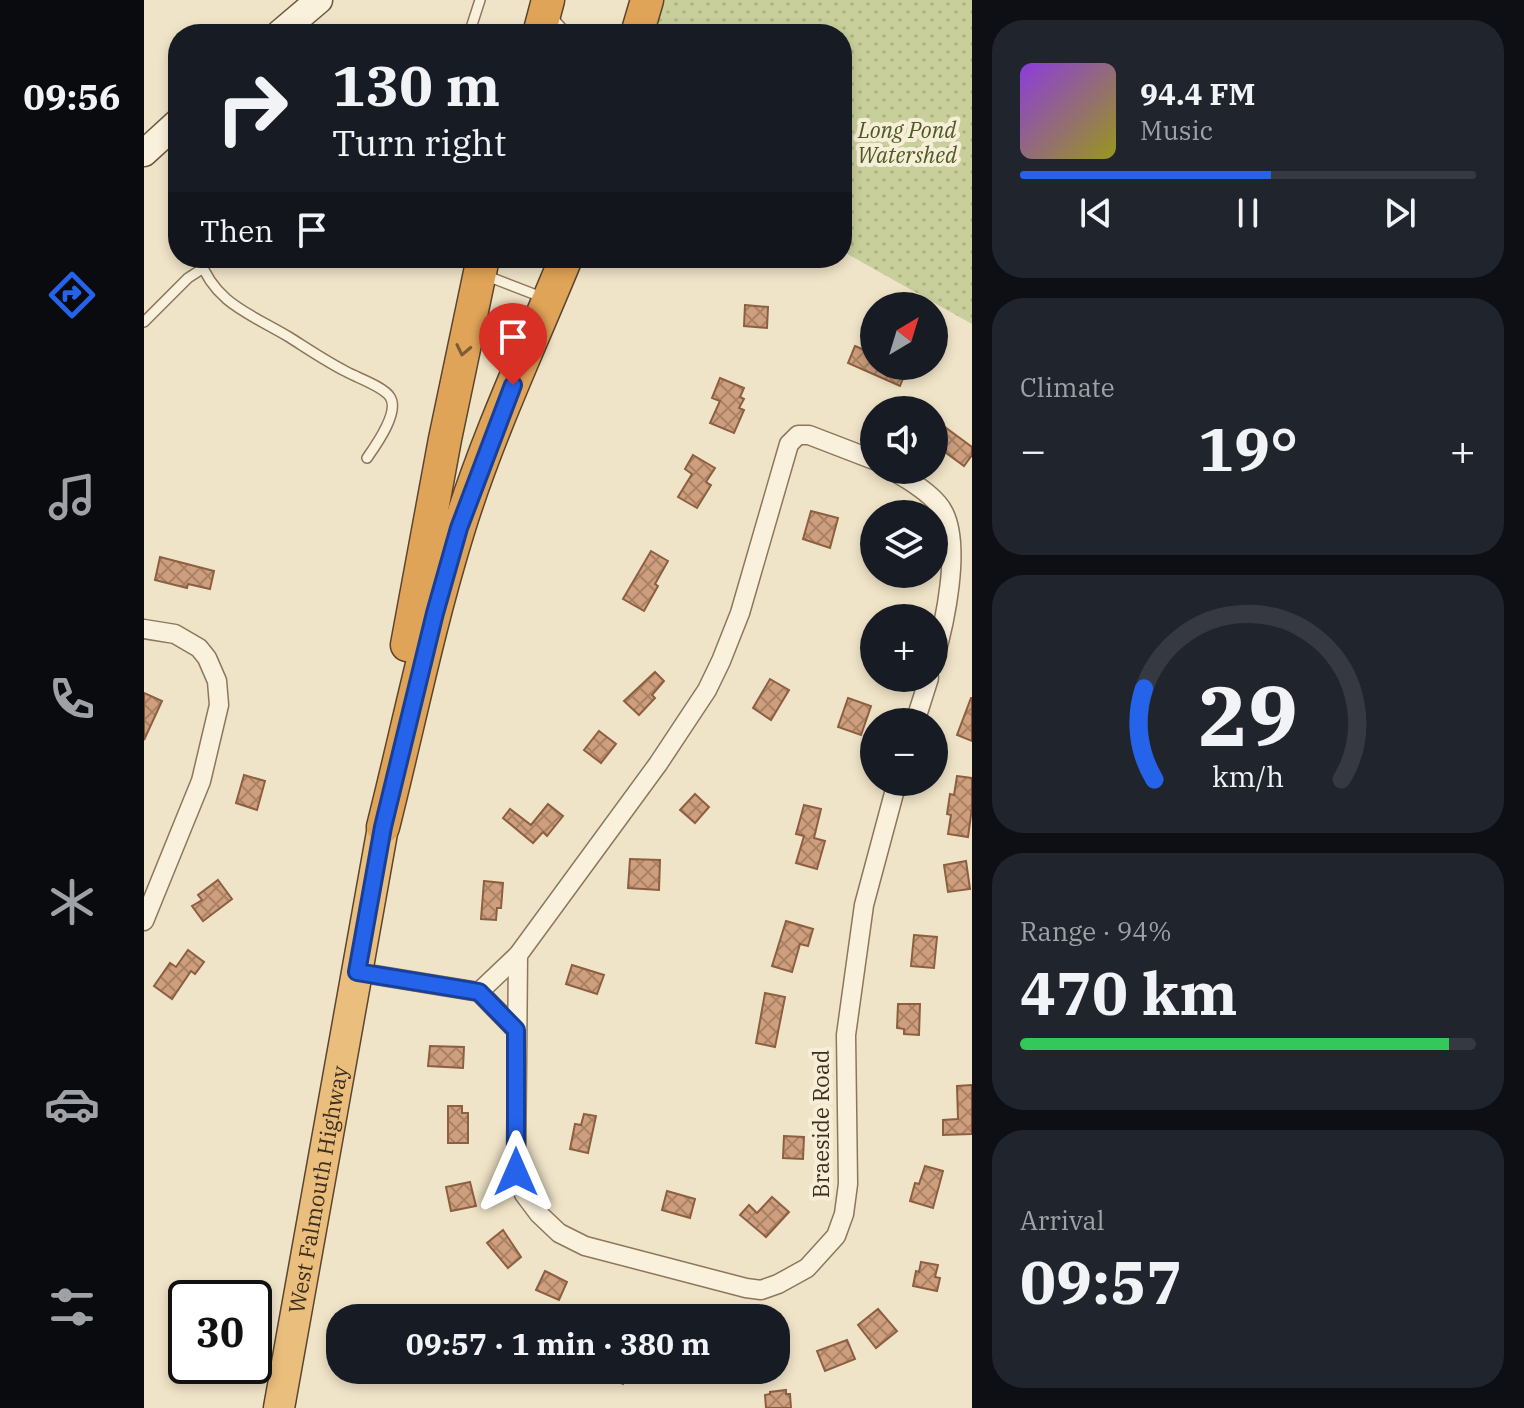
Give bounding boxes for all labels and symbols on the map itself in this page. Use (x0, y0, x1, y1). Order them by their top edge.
park label: Long Pond Watershed (857, 115, 958, 169)
north arrow (860, 292, 948, 380)
pin (479, 303, 547, 385)
one-way arrow (455, 342, 472, 356)
street label: Braeside Road (806, 1050, 835, 1198)
street label: West Falmouth Highway (281, 1063, 354, 1315)
position arrow (474, 1130, 558, 1214)
speed limit sign: 30 (168, 1280, 272, 1384)

